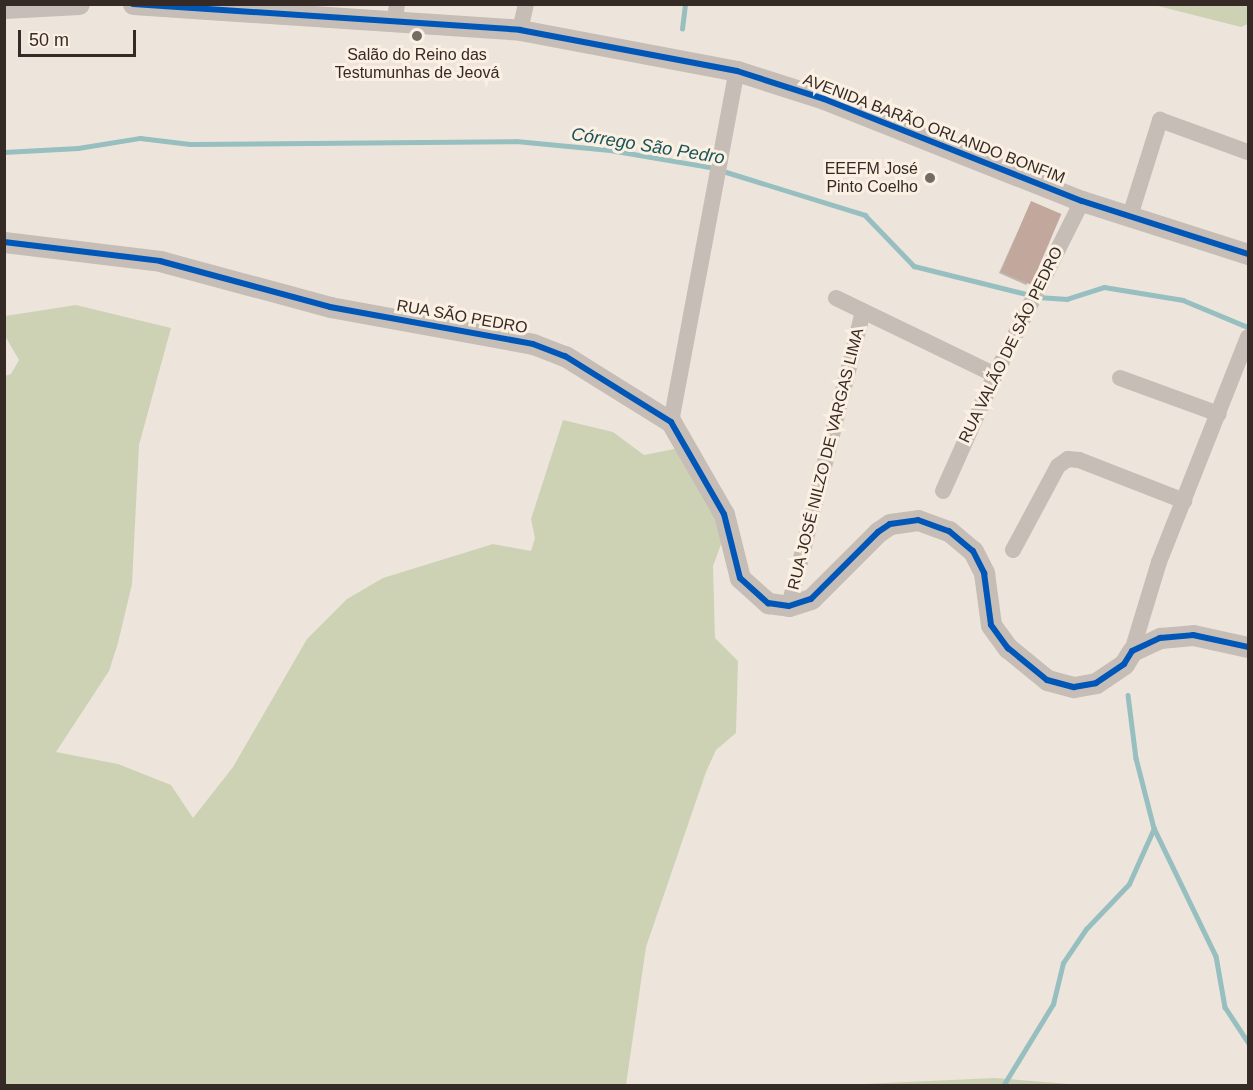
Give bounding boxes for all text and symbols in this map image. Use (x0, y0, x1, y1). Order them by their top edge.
scale bar (21, 18, 140, 56)
marker: Salão do Reino das Testumunhas de Jeová (410, 29, 424, 43)
text: 50 m (29, 30, 69, 50)
place label: Salão do Reino das Testumunhas de Jeová (335, 45, 499, 83)
street label: AVENIDA BARÃO ORLANDO BONFIM (800, 70, 1068, 188)
water label: Córrego São Pedro (570, 123, 726, 169)
place label: EEEFM José Pinto Coelho (825, 159, 918, 197)
marker: EEEFM José Pinto Coelho (923, 171, 937, 185)
street label: RUA VALÃO DE SÃO PEDRO (955, 243, 1067, 447)
street label: RUA SÃO PEDRO (395, 296, 529, 338)
street label: RUA JOSÉ NILZO DE VARGAS LIMA (784, 326, 868, 592)

